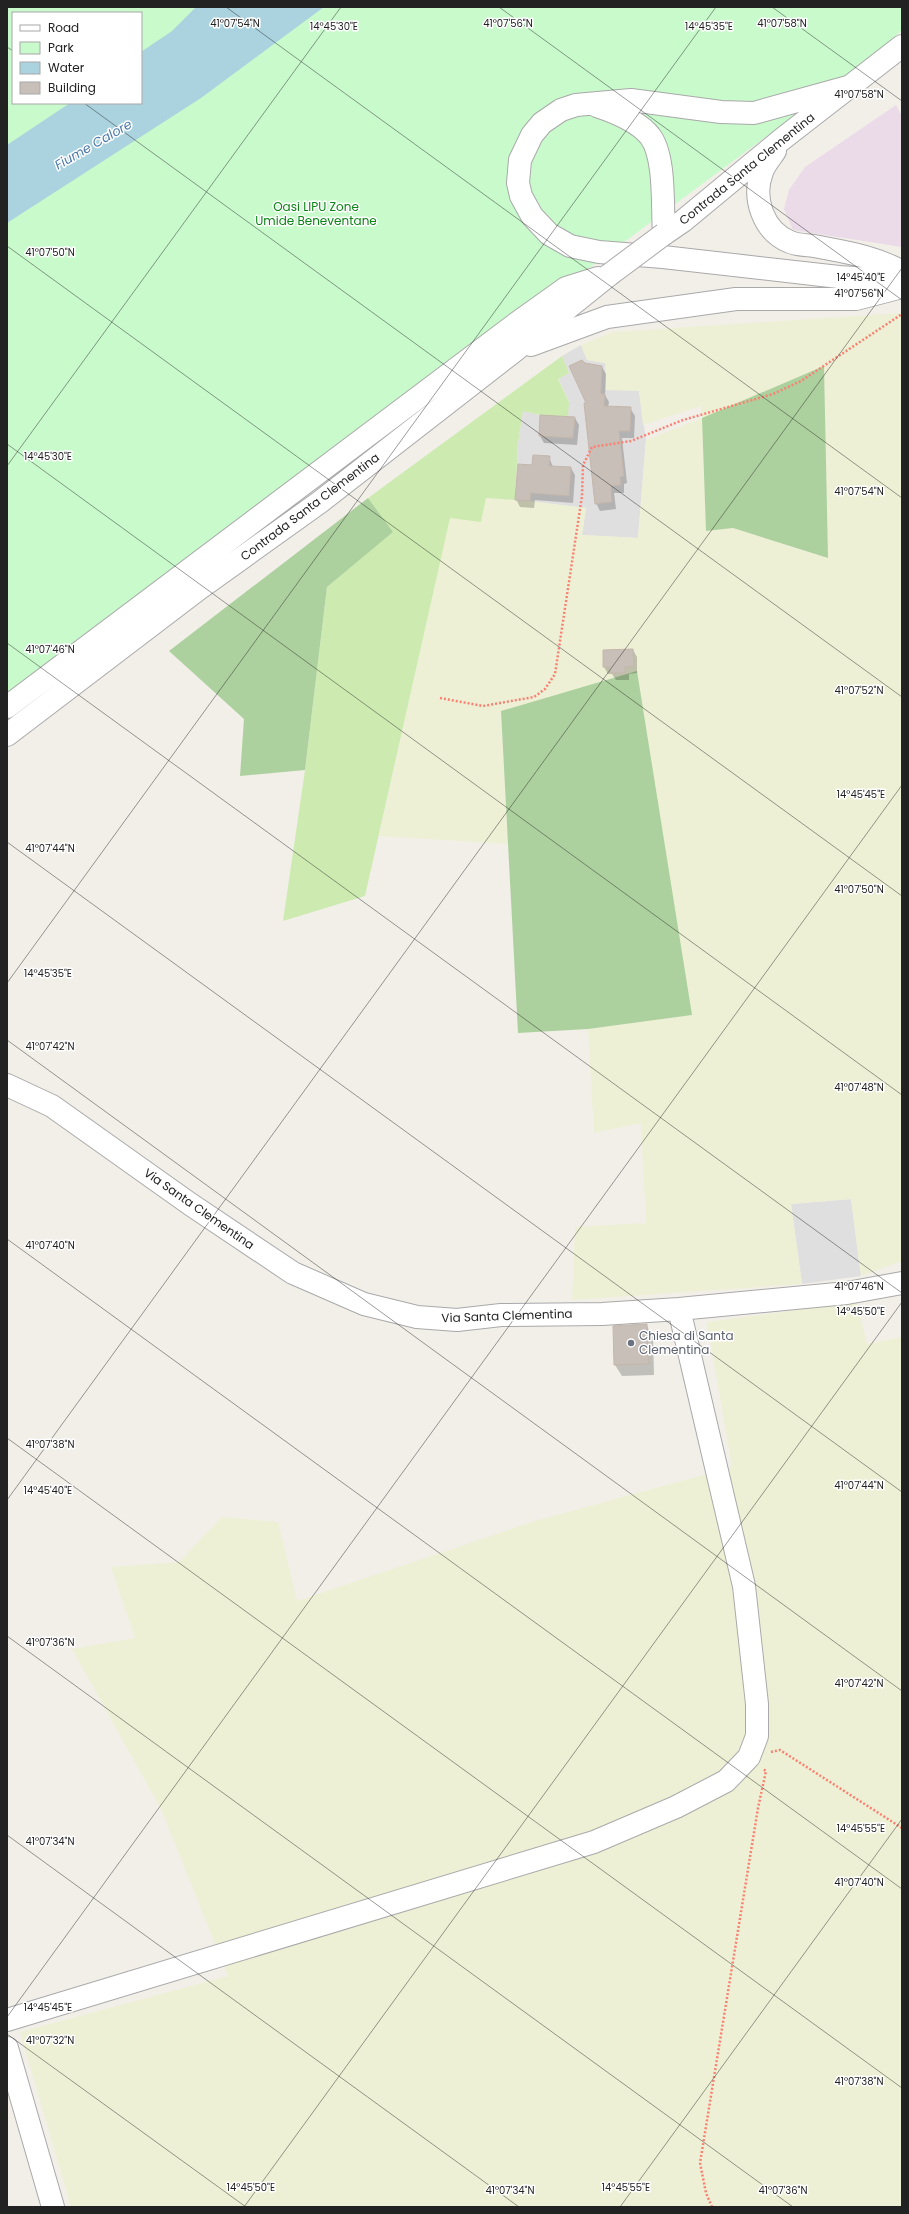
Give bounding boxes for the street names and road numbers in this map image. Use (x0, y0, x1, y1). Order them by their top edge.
street label: Contrada Santa Clementina (675, 109, 818, 229)
street label: Contrada Santa Clementina (237, 449, 383, 564)
street label: Via Santa Clementina (141, 1164, 258, 1253)
street label: Via Santa Clementina (441, 1305, 573, 1326)

